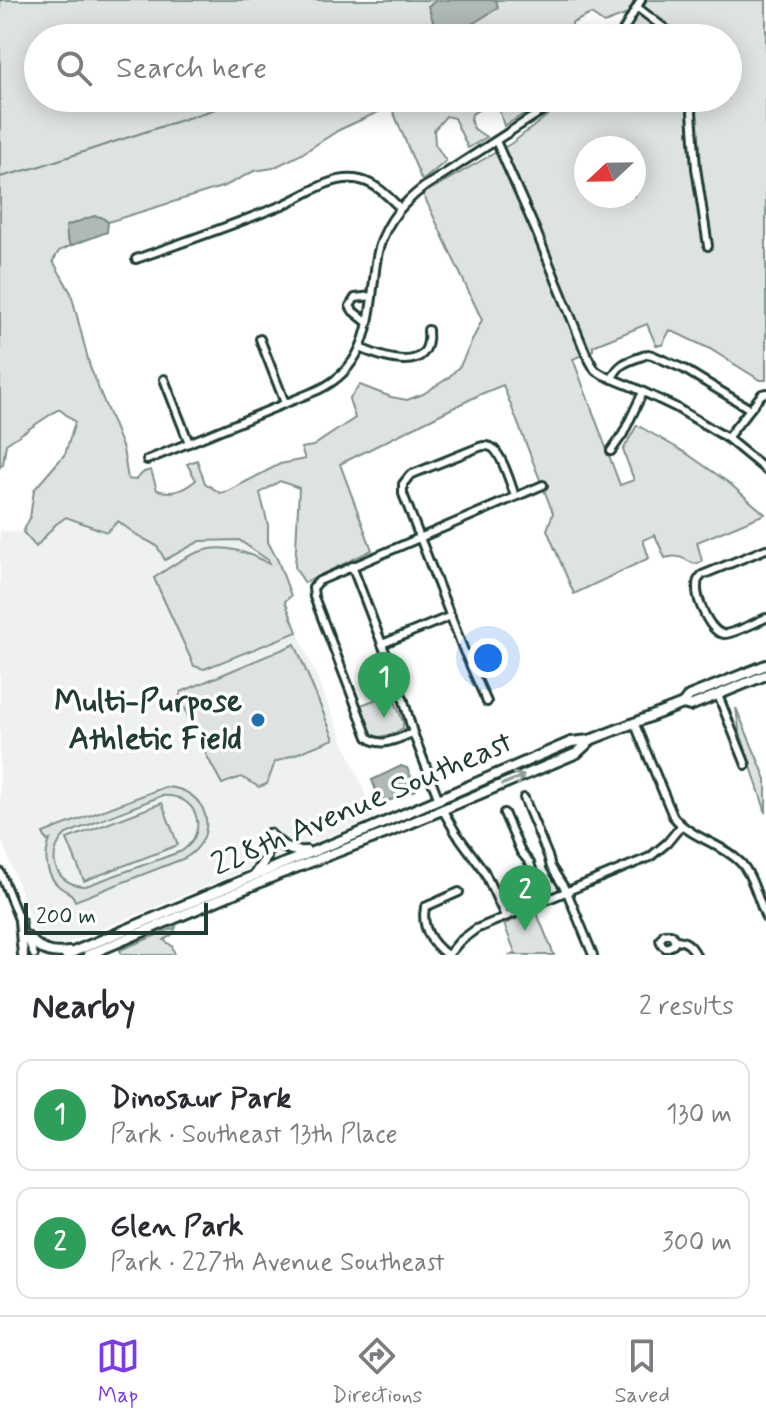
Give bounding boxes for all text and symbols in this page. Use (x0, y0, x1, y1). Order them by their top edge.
search box (24, 24, 742, 112)
icon: search (52, 46, 96, 90)
text: Search here (116, 49, 267, 88)
north arrow (574, 136, 646, 208)
your location (468, 638, 508, 678)
pin: 1 (358, 652, 410, 718)
place label: Multi-Purpose Athletic Field (54, 681, 242, 760)
marker: Multi-Purpose Athletic Field (249, 711, 267, 729)
street label: 228th Avenue Southeast (205, 722, 519, 886)
one-way arrow (500, 771, 525, 786)
pin: 2 (499, 865, 551, 931)
scale bar (24, 899, 208, 935)
text: 200 m (36, 903, 96, 931)
text: Nearby (32, 985, 136, 1030)
text: 2 results (639, 990, 734, 1024)
text: Dinosaur Park (110, 1079, 291, 1118)
text: 1 (54, 1098, 66, 1132)
text: 130 m (666, 1098, 732, 1132)
text: Park · Southeast 13th Place (110, 1118, 397, 1152)
text: Glen Park (110, 1207, 243, 1246)
text: 2 (54, 1226, 66, 1260)
text: 300 m (662, 1226, 732, 1260)
text: Park · 227th Avenue Southeast (110, 1246, 445, 1280)
tab: Map (96, 1334, 140, 1410)
tab: Directions (332, 1334, 422, 1410)
tab: Saved (614, 1334, 670, 1410)

